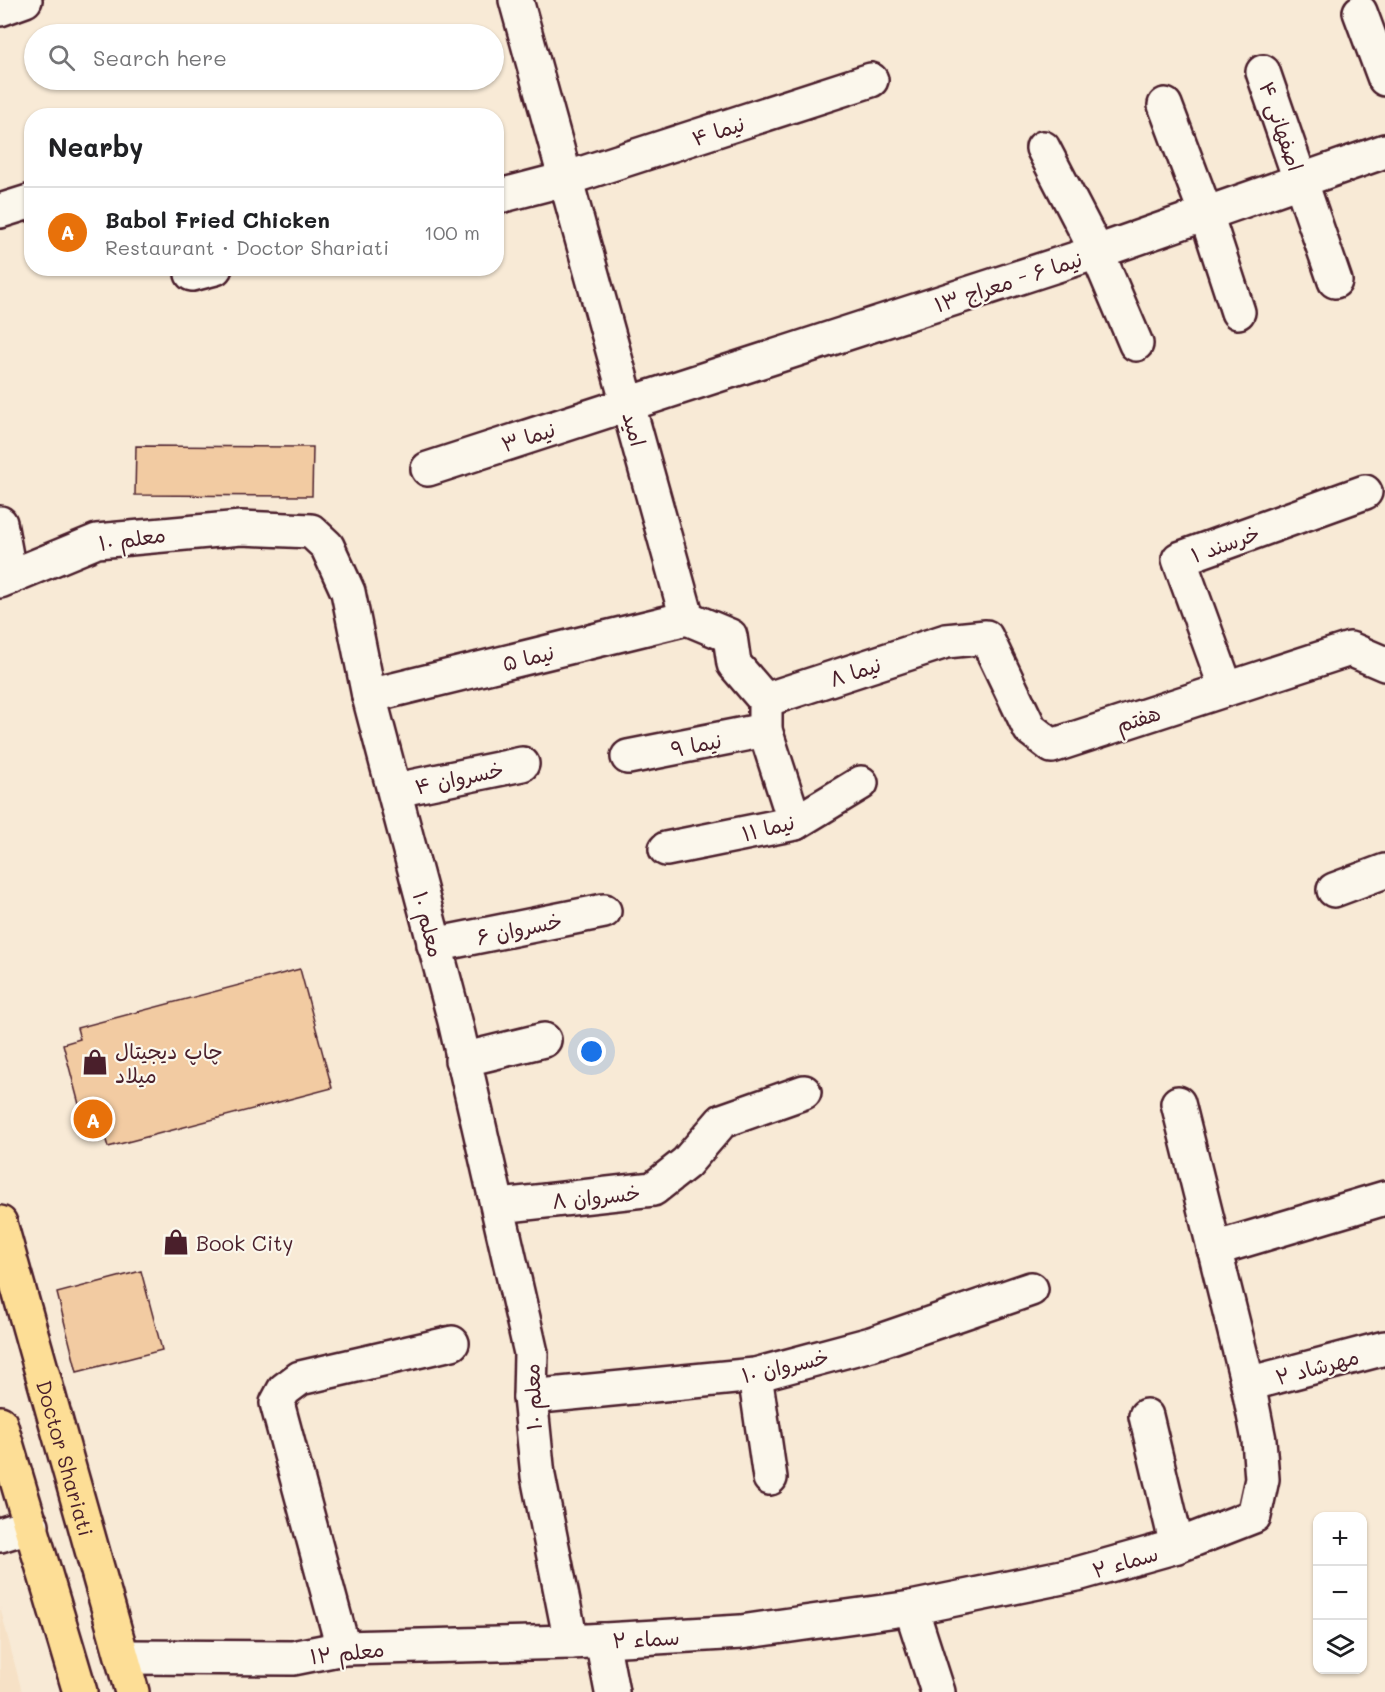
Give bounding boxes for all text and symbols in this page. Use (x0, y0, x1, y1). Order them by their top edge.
search box (24, 24, 504, 90)
icon: search (45, 41, 78, 74)
text: Search here (93, 43, 227, 72)
street label: اصفهانی ۴ (1252, 78, 1310, 175)
street label: نیما ۴ (688, 109, 748, 151)
text: Nearby (48, 130, 143, 164)
text: Babol Fried Chicken (105, 205, 330, 234)
text: A (61, 219, 74, 245)
text: 100 m (424, 219, 480, 245)
text: Restaurant · Doctor Shariati (105, 234, 389, 260)
street label: نیما ۶ - معراج ۱۳ (931, 244, 1086, 320)
street label: امید (618, 409, 652, 449)
street label: نیما ۳ (498, 415, 558, 457)
street label: خرسند ۱ (1187, 518, 1263, 568)
street label: معلم ۱۰ (97, 520, 168, 560)
street label: نیما ۵ (499, 638, 557, 676)
street label: نیما ۸ (826, 650, 884, 692)
street label: هفتم (1112, 698, 1165, 742)
street label: نیما ۹ (668, 726, 724, 762)
street label: خسروان ۴ (412, 754, 506, 800)
street label: نیما ۱۱ (739, 807, 797, 847)
street label: معلم ۱۰ (404, 888, 450, 961)
street label: خسروان ۶ (474, 906, 564, 950)
place label: چاپ دیجیتال میلاد (115, 1037, 223, 1088)
your location (577, 1037, 606, 1066)
shop icon: چاپ دیجیتال میلاد (80, 1047, 110, 1077)
pin: A (74, 1096, 112, 1142)
street label: خسروان ۸ (550, 1178, 642, 1214)
shop icon: Book City (161, 1227, 191, 1257)
place label: Book City (196, 1229, 293, 1256)
street label: خسروان ۱۰ (739, 1342, 831, 1388)
street label: مهرشاد ۲ (1272, 1342, 1362, 1390)
street label: معلم ۱۰ (517, 1363, 551, 1431)
street label: Doctor Shariati (31, 1377, 101, 1539)
map controls (1313, 1512, 1367, 1674)
button: + (1313, 1512, 1367, 1566)
street label: سماء ۲ (1089, 1539, 1161, 1583)
button: − (1313, 1566, 1367, 1620)
button: layers (1313, 1620, 1367, 1674)
street label: سماء ۲ (612, 1623, 680, 1653)
street label: معلم ۱۲ (308, 1635, 386, 1673)

